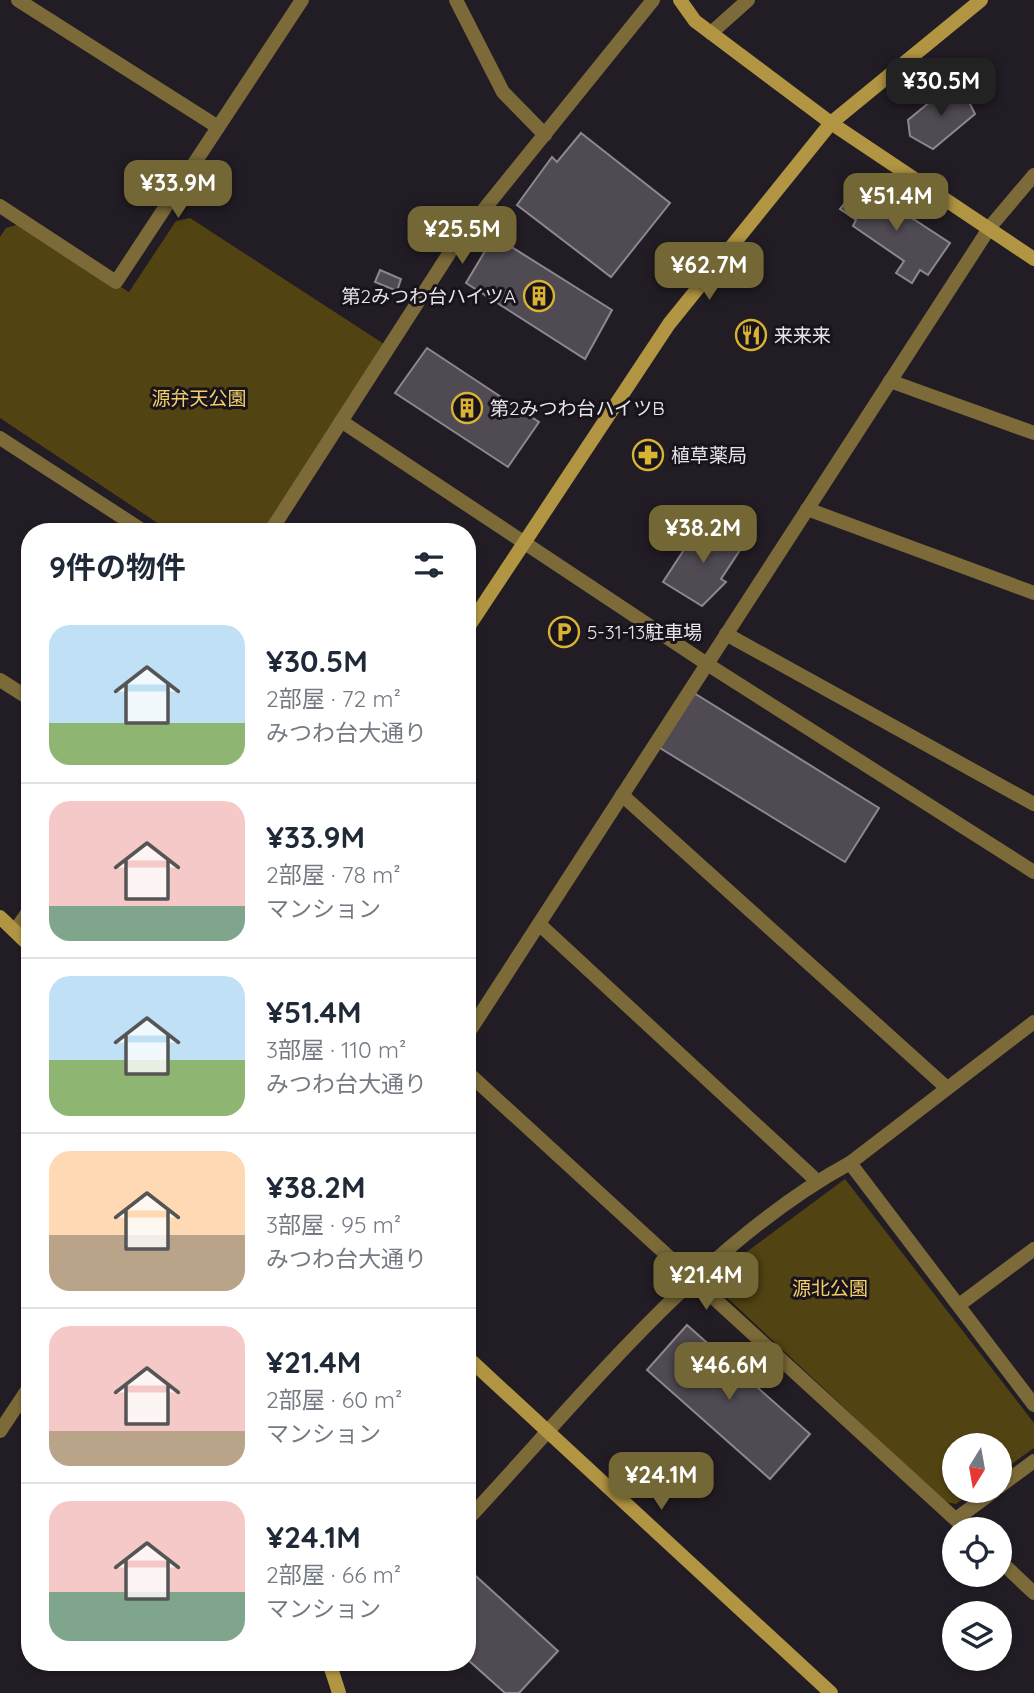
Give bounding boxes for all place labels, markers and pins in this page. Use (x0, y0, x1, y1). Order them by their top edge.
pin: ¥30.5M (884, 58, 998, 118)
pin: ¥33.9M (121, 160, 235, 220)
pin: ¥51.4M (839, 174, 953, 233)
pin: ¥25.5M (405, 206, 519, 266)
pin: ¥62.7M (652, 243, 766, 302)
building icon: 第2みつわ台ハイツA (522, 279, 556, 313)
place label: 第2みつわ台ハイツA (342, 284, 516, 308)
restaurant icon: 来来来 (734, 318, 768, 352)
place label: 来来来 (774, 323, 831, 347)
building icon: 第2みつわ台ハイツB (450, 391, 484, 425)
place label: 第2みつわ台ハイツB (490, 396, 665, 420)
pharmacy icon: 植草薬局 (631, 438, 665, 472)
place label: 植草薬局 (671, 443, 747, 467)
pin: ¥38.2M (646, 505, 760, 565)
parking icon: 5-31-13駐車場 (547, 615, 581, 649)
place label: 5-31-13駐車場 (587, 620, 702, 644)
pin: ¥21.4M (649, 1252, 763, 1312)
pin: ¥46.6M (672, 1342, 786, 1402)
pin: ¥24.1M (604, 1452, 718, 1512)

